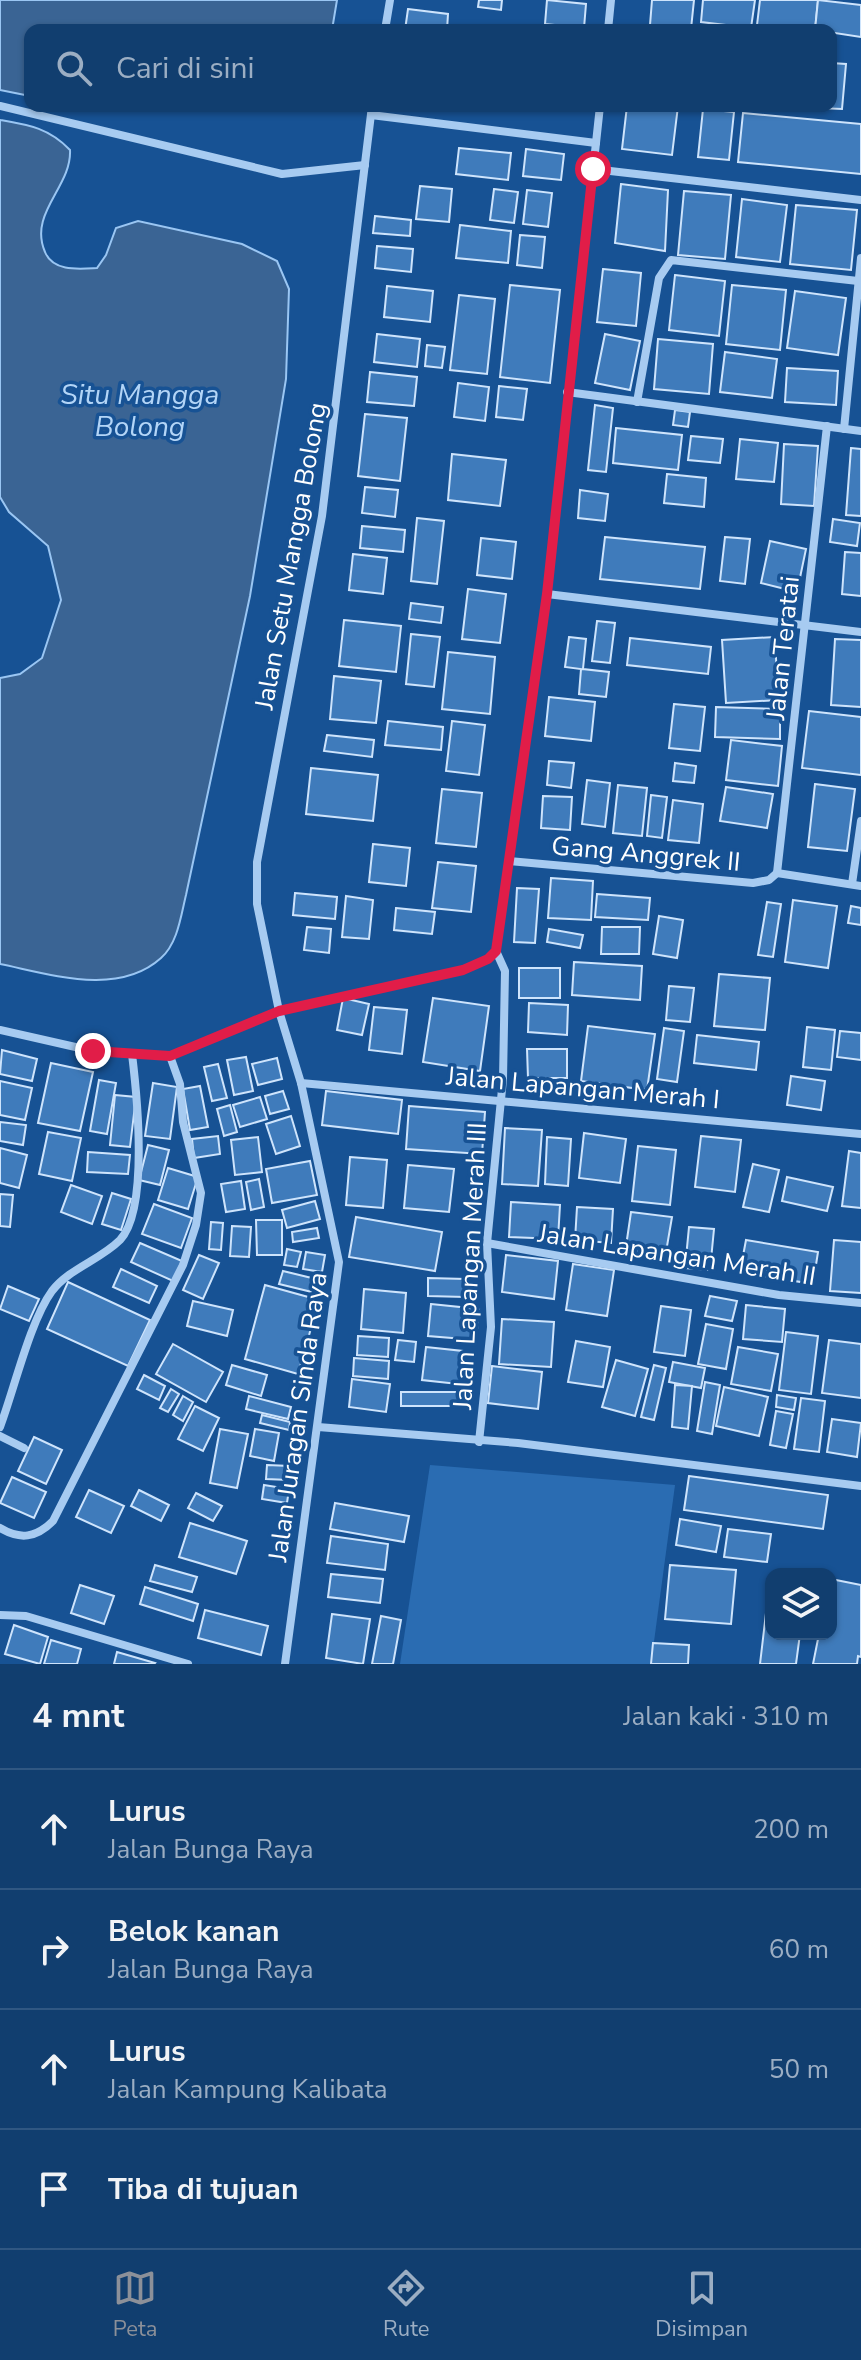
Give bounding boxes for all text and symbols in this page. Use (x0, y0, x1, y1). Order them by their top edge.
search box (24, 24, 837, 112)
icon: search (52, 46, 96, 90)
text: Cari di sini (116, 48, 255, 89)
route start (575, 151, 611, 187)
water label: Situ Mangga Bolong (61, 376, 219, 446)
street label: Jalan Setu Mangga Bolong (247, 400, 335, 713)
street label: Jalan Teratai (758, 574, 808, 723)
street label: Gang Anggrek II (550, 828, 742, 880)
route end (75, 1033, 111, 1069)
street label: Jalan Lapangan Merah I (444, 1059, 721, 1117)
street label: Jalan Lapangan Merah III (445, 1121, 495, 1412)
street label: Jalan Lapangan Merah II (535, 1216, 819, 1294)
street label: Jalan Juragan Sinda Raya (260, 1270, 336, 1565)
map controls (765, 1568, 837, 1640)
button: layers (765, 1568, 837, 1640)
text: 4 mnt (32, 1693, 124, 1739)
text: Jalan kaki · 310 m (623, 1699, 829, 1734)
text: Lurus (108, 1791, 186, 1832)
icon: ahead (32, 1807, 76, 1851)
text: 200 m (753, 1812, 829, 1847)
text: Jalan Bunga Raya (108, 1832, 314, 1867)
text: Belok kanan (108, 1911, 280, 1952)
icon: right (32, 1927, 76, 1971)
text: 60 m (769, 1932, 829, 1967)
text: Jalan Bunga Raya (108, 1952, 314, 1987)
text: Lurus (108, 2031, 186, 2072)
icon: ahead (32, 2047, 76, 2091)
text: 50 m (769, 2052, 829, 2087)
text: Jalan Kampung Kalibata (108, 2072, 387, 2107)
icon: arrive (32, 2167, 76, 2211)
text: Tiba di tujuan (108, 2169, 299, 2210)
tab: Peta (113, 2266, 157, 2344)
tab: Rute (383, 2266, 429, 2344)
tab: Disimpan (655, 2266, 748, 2344)

